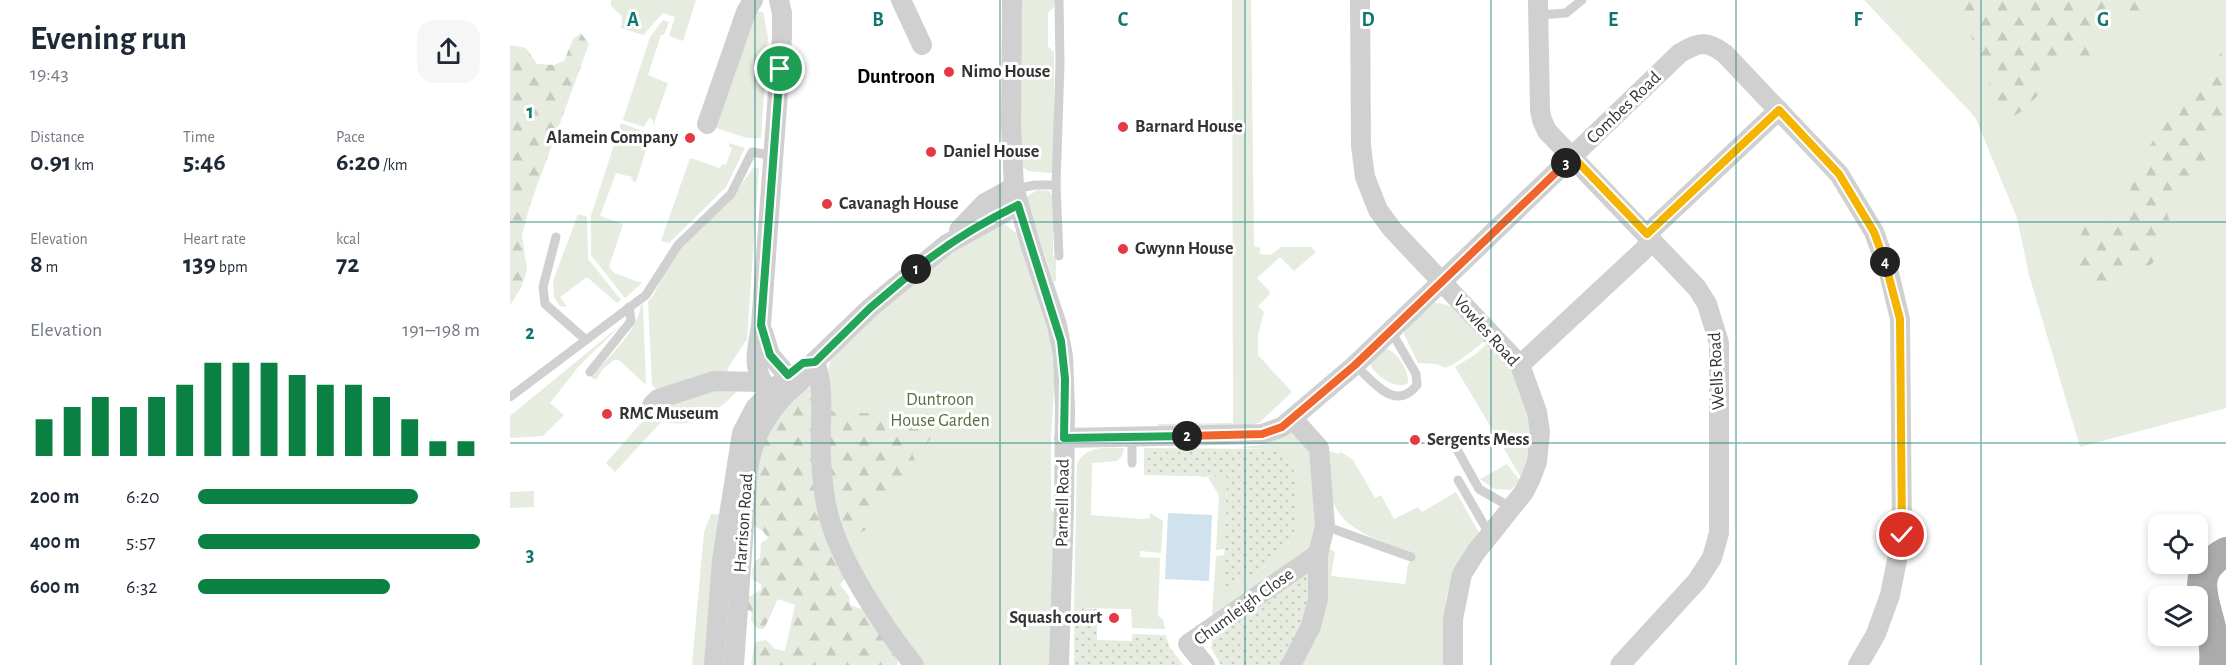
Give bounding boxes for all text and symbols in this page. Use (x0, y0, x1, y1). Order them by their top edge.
text: A (627, 10, 639, 30)
text: B (872, 10, 884, 30)
text: C (1118, 10, 1129, 30)
text: D (1361, 10, 1375, 30)
text: E (1608, 10, 1618, 30)
text: F (1853, 10, 1863, 30)
text: G (2097, 10, 2109, 30)
button: share (417, 20, 480, 83)
text: Evening run (30, 23, 187, 56)
pin (754, 43, 805, 94)
icon: arrive (763, 52, 796, 85)
place label: Nimo House (961, 63, 1050, 81)
text: 19:43 (30, 64, 69, 84)
marker: Nimo House (942, 65, 956, 79)
district label: Duntroon (857, 67, 935, 87)
street label: Combes Road (1584, 69, 1664, 147)
text: 1 (526, 102, 534, 122)
place label: Barnard House (1135, 118, 1243, 136)
marker: Barnard House (1116, 120, 1130, 134)
text: Distance (30, 129, 84, 145)
text: Time (183, 129, 215, 145)
text: Pace (336, 129, 365, 145)
place label: Alamein Company (546, 129, 679, 147)
marker: Alamein Company (683, 131, 697, 145)
place label: Daniel House (943, 143, 1039, 161)
marker: Daniel House (924, 145, 938, 159)
pin: 3 (1551, 148, 1581, 178)
text: 0.91 (30, 149, 71, 175)
text: 5:46 (183, 149, 226, 175)
text: 6:20 (336, 149, 380, 175)
text: 3 (1563, 155, 1569, 171)
text: km (71, 157, 94, 173)
text: /km (380, 157, 408, 173)
place label: Cavanagh House (839, 195, 959, 213)
marker: Cavanagh House (820, 197, 834, 211)
text: Elevation (30, 231, 88, 247)
text: Heart rate (183, 231, 246, 247)
text: kcal (336, 231, 360, 247)
place label: Gwynn House (1135, 240, 1234, 258)
marker: Gwynn House (1116, 242, 1130, 256)
pin: 4 (1870, 247, 1900, 277)
text: 8 (30, 251, 43, 277)
text: 139 (183, 251, 216, 277)
text: 72 (336, 251, 359, 277)
pin: 1 (901, 254, 931, 284)
text: 4 (1881, 254, 1889, 270)
text: m (43, 259, 58, 275)
text: bpm (216, 259, 248, 275)
text: 1 (913, 261, 919, 277)
street label: Vowles Road (1450, 292, 1522, 370)
text: Elevation (30, 320, 102, 340)
text: 191–198 m (402, 320, 480, 340)
text: 2 (525, 323, 535, 343)
street label: Wells Road (1706, 332, 1728, 410)
park label: Duntroon House Garden (890, 391, 990, 430)
place label: RMC Museum (619, 405, 719, 423)
marker: RMC Museum (600, 407, 614, 421)
pin: 2 (1172, 421, 1202, 451)
text: 2 (1183, 428, 1191, 444)
place label: Sergents Mess (1427, 431, 1529, 449)
marker: Sergents Mess (1408, 433, 1422, 447)
street label: Parnell Road (1053, 459, 1073, 547)
street label: Harrison Road (732, 473, 756, 573)
text: 200 m (30, 487, 79, 507)
text: 6:20 (126, 487, 160, 507)
pin (1876, 509, 1927, 560)
map controls (2148, 514, 2208, 646)
button: locate (2148, 514, 2208, 574)
icon: check (1885, 518, 1918, 551)
text: 400 m (30, 532, 80, 552)
text: 5:57 (126, 532, 156, 552)
text: 3 (526, 545, 534, 565)
street label: Chumleigh Close (1191, 565, 1297, 649)
text: 600 m (30, 577, 80, 597)
text: 6:32 (126, 577, 157, 597)
button: layers (2148, 586, 2208, 646)
place label: Squash court (1009, 609, 1102, 627)
marker: Squash court (1107, 611, 1121, 625)

